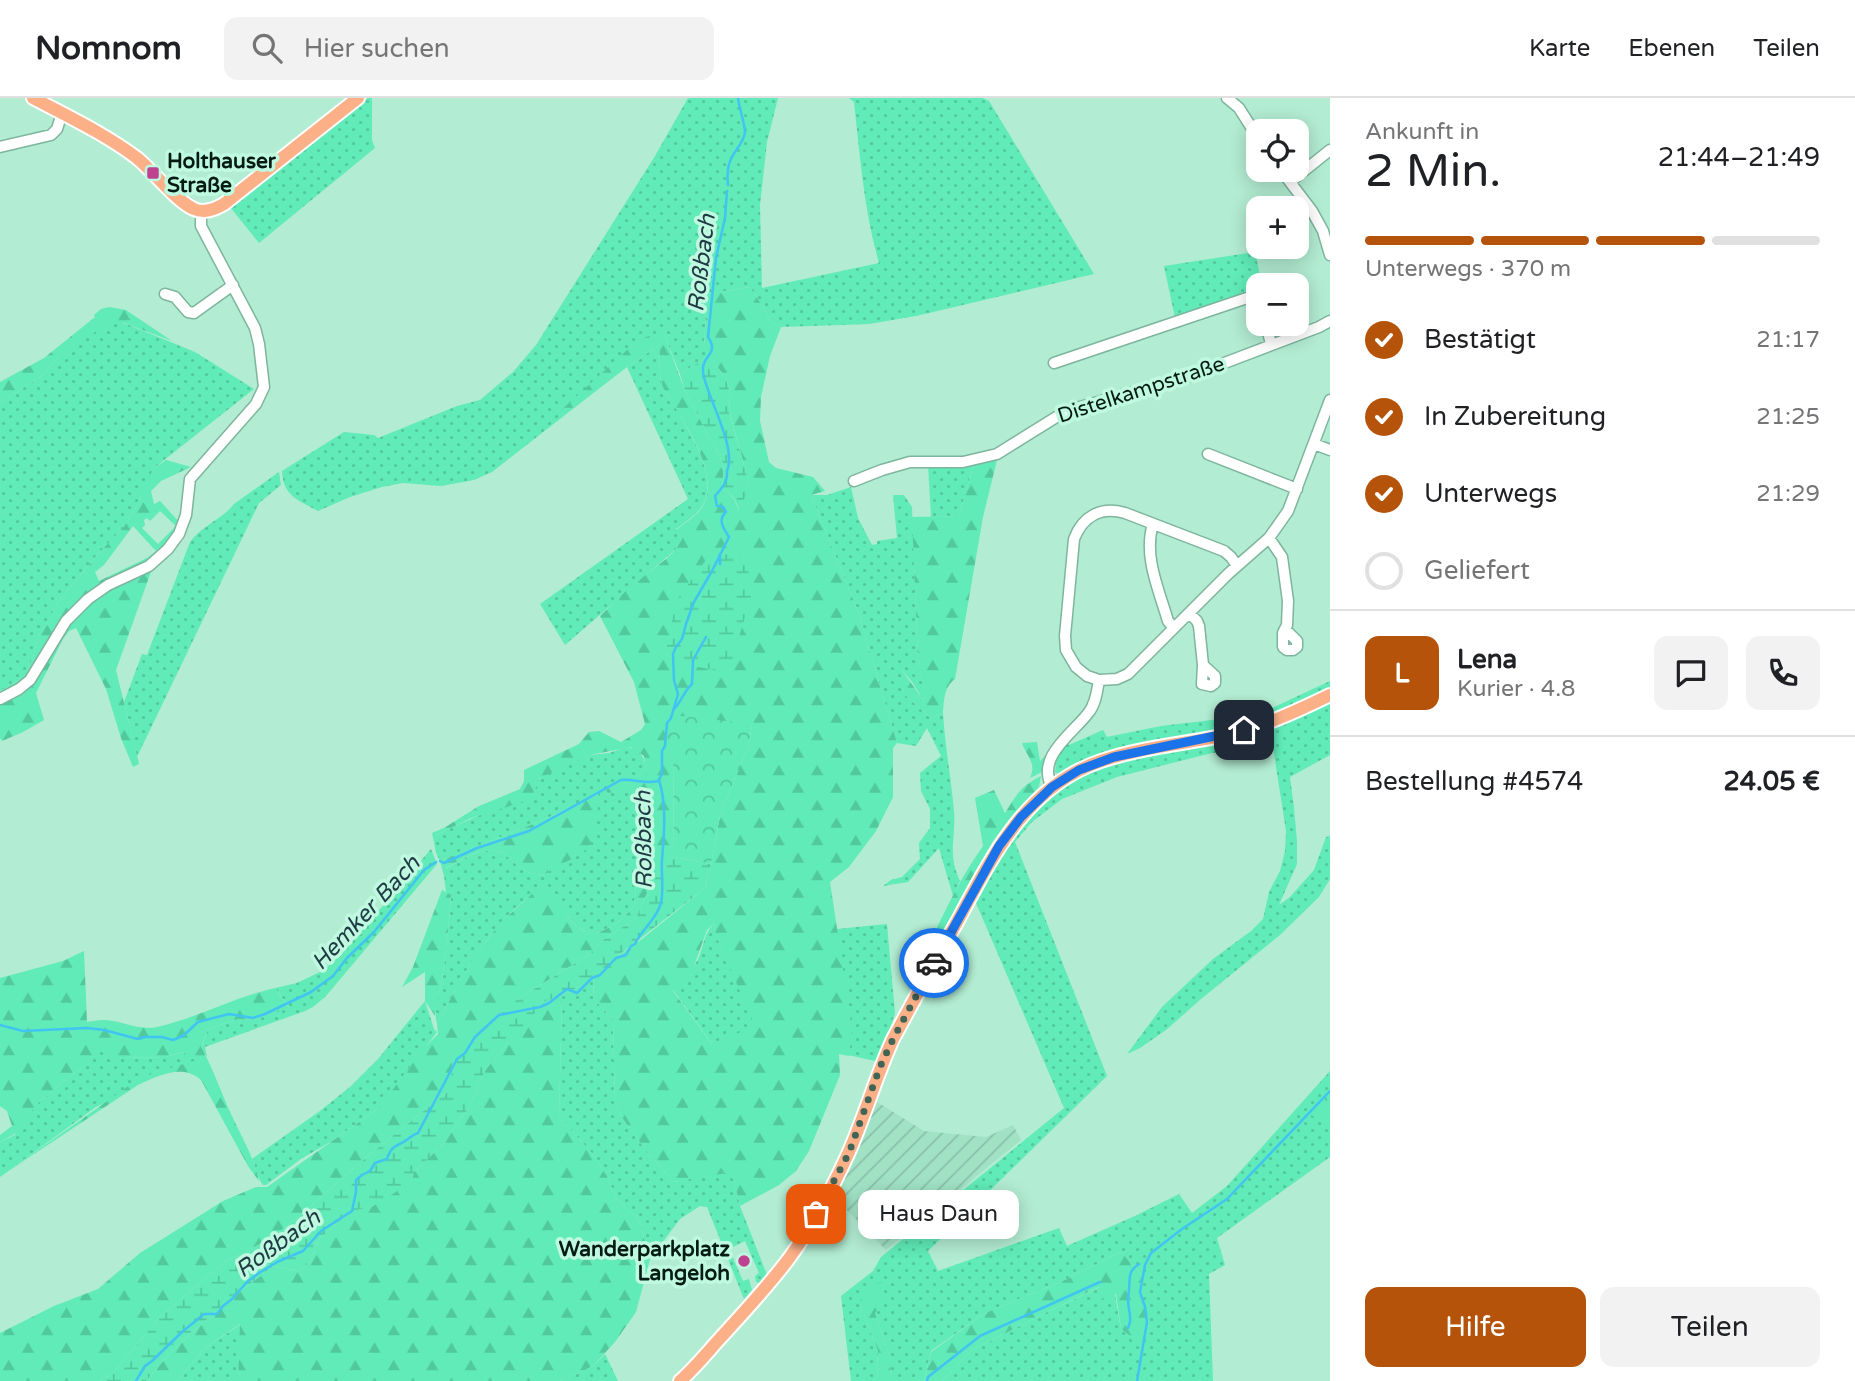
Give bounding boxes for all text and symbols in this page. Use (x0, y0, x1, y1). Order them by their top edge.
search box (224, 17, 714, 80)
text: Nomnom (35, 29, 182, 68)
icon: search (248, 29, 286, 67)
text: Hier suchen (304, 33, 450, 64)
text: Karte (1529, 34, 1590, 63)
text: Ebenen (1628, 34, 1715, 63)
text: Teilen (1753, 34, 1820, 63)
text: Ankunft in (1365, 118, 1479, 146)
map controls (1246, 119, 1309, 336)
button: locate (1246, 119, 1309, 182)
text: 21:44–21:49 (1658, 142, 1820, 173)
text: 2 Min. (1365, 144, 1501, 199)
place label: Holthauser Straße (167, 149, 277, 198)
marker: Holthauser Straße (145, 165, 161, 181)
button: + (1246, 196, 1309, 259)
water label: Roßbach (682, 212, 722, 313)
text: Unterwegs · 370 m (1365, 255, 1571, 283)
button: − (1246, 273, 1309, 336)
icon: check (1365, 321, 1403, 359)
text: Bestätigt (1424, 324, 1536, 355)
text: 21:17 (1756, 326, 1820, 354)
street label: Distelkampstraße (1054, 351, 1228, 429)
icon: check (1365, 398, 1403, 436)
text: In Zubereitung (1424, 401, 1606, 432)
text: 21:25 (1756, 403, 1820, 431)
icon: check (1365, 475, 1403, 513)
text: Unterwegs (1424, 478, 1557, 509)
text: 21:29 (1756, 480, 1820, 508)
text: Geliefert (1424, 555, 1530, 586)
button: chat (1654, 636, 1728, 710)
button: phone (1746, 636, 1820, 710)
text: Lena (1457, 644, 1517, 675)
text: L (1395, 658, 1409, 689)
text: Kurier · 4.8 (1457, 675, 1575, 703)
pin (1214, 700, 1274, 760)
icon: home (1225, 711, 1263, 749)
text: Bestellung #4574 (1365, 766, 1583, 797)
text: 24.05 € (1723, 766, 1820, 797)
water label: Roßbach (629, 790, 659, 889)
water label: Hemker Bach (306, 849, 427, 976)
courier (899, 928, 969, 998)
icon: car (915, 944, 953, 982)
pin (786, 1184, 846, 1244)
callout: Haus Daun (858, 1190, 1019, 1238)
icon: bag (797, 1195, 835, 1233)
text: Haus Daun (879, 1200, 998, 1228)
water label: Roßbach (230, 1203, 327, 1284)
place label: Wanderparkplatz Langeloh (559, 1237, 731, 1286)
marker: Wanderparkplatz Langeloh (736, 1253, 752, 1269)
button: Hilfe (1365, 1287, 1586, 1367)
button: Teilen (1600, 1287, 1820, 1367)

